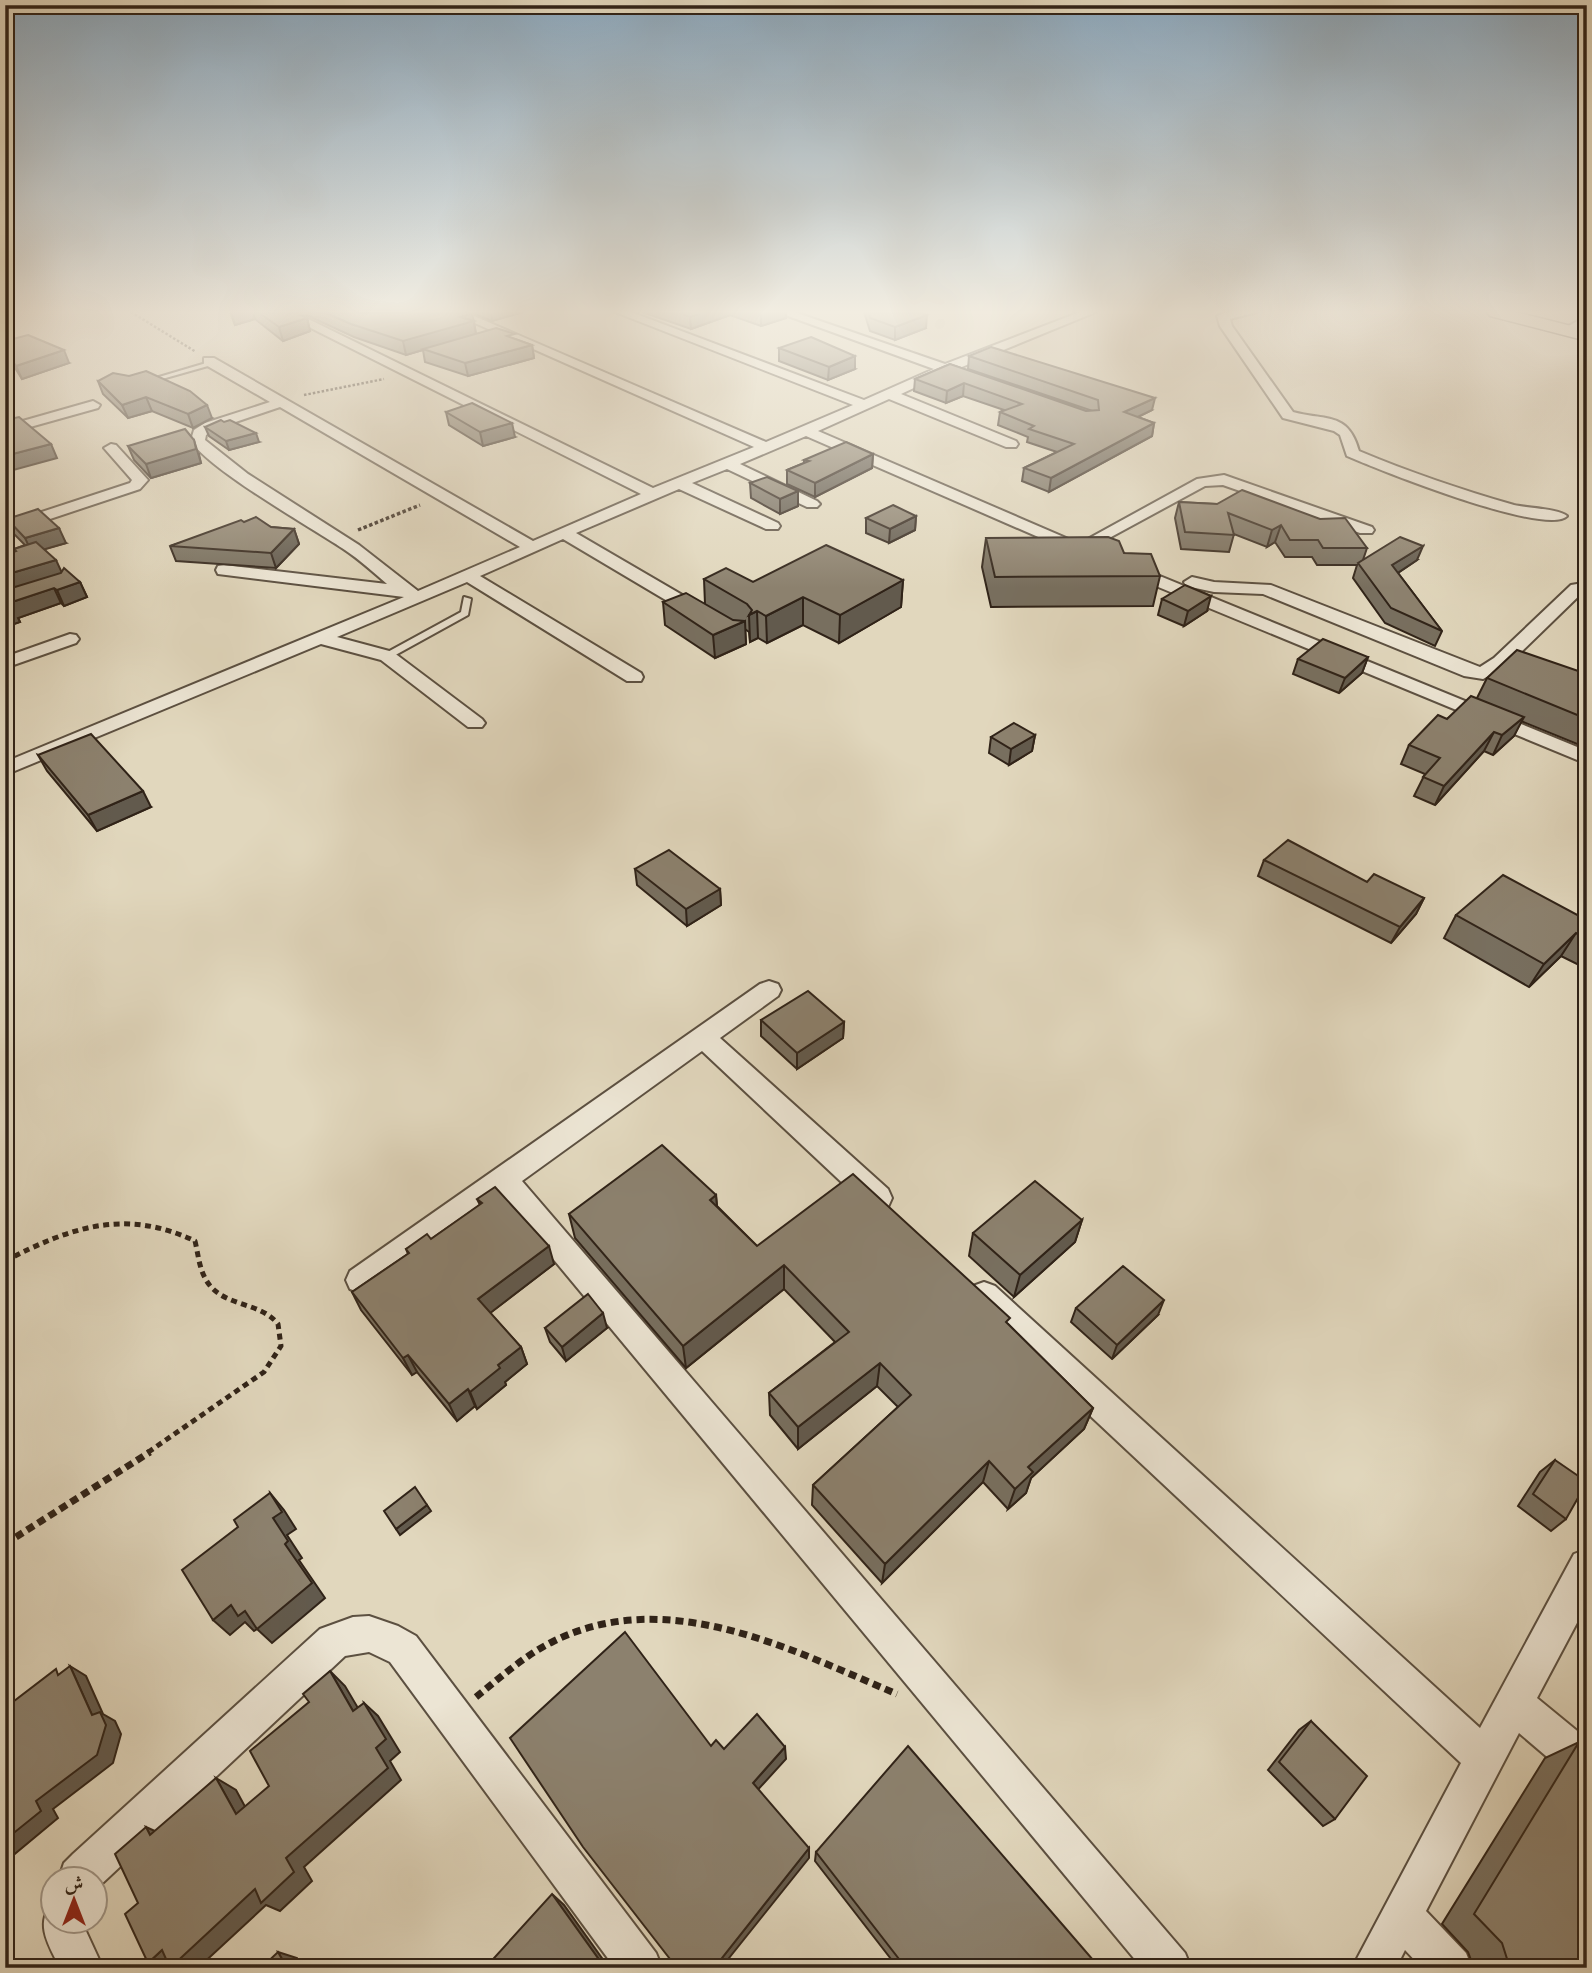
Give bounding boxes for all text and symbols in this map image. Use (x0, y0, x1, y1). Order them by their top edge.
north arrow (38, 1864, 108, 1934)
text: ش (65, 1876, 83, 1895)

